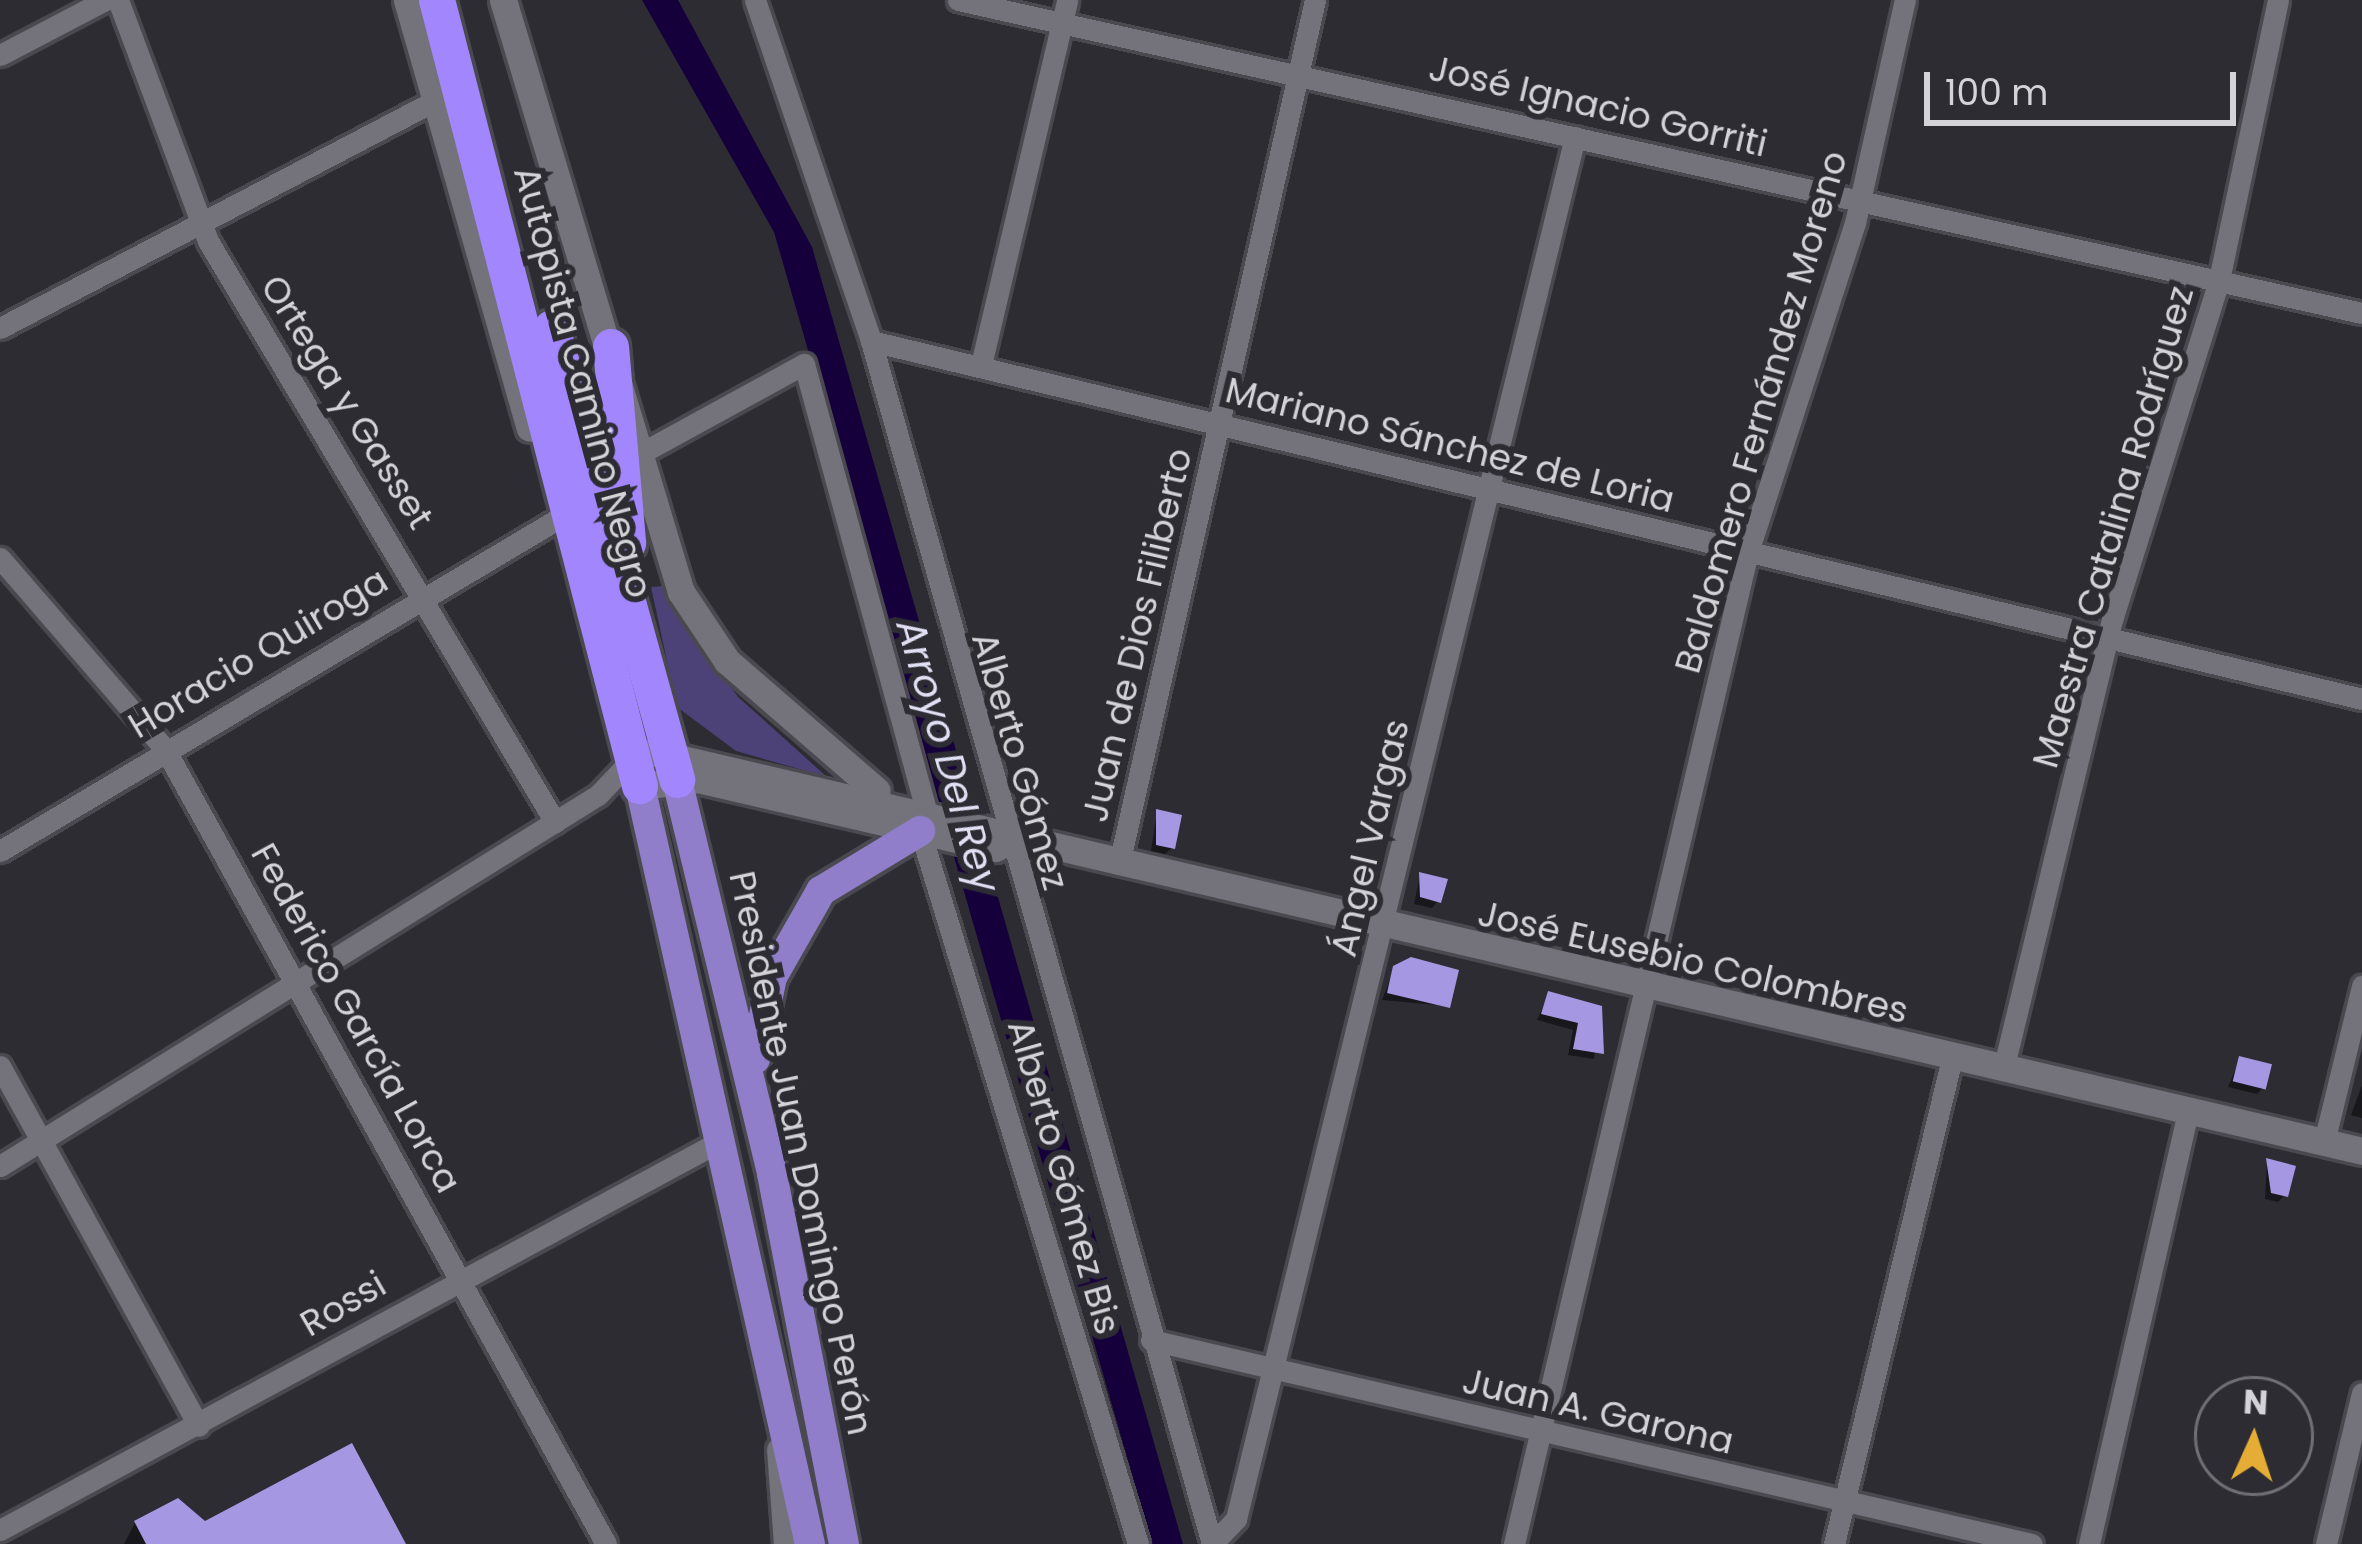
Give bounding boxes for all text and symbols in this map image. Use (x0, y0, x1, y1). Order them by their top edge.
street label: José Ignacio Gorriti (1425, 46, 1771, 166)
scale bar (1930, 48, 2242, 122)
text: 100 m (1945, 67, 2048, 118)
street label: Baldomero Fernández Moreno (1666, 146, 1856, 678)
street label: Autopista Camino Negro (505, 162, 661, 602)
street label: Ortega y Gasset (252, 267, 442, 537)
street label: Maestra Catalina Rodríguez (2023, 281, 2203, 773)
street label: Mariano Sánchez de Loria (1221, 368, 1679, 522)
street label: Juan de Dios Filiberto (1073, 444, 1201, 826)
street label: Horacio Quiroga (121, 559, 395, 747)
water label: Arroyo Del Rey (886, 614, 1008, 898)
street label: Alberto Gómez (963, 627, 1077, 895)
street label: Ángel Vargas (1322, 715, 1418, 961)
street label: Federico García Lorca (242, 836, 470, 1200)
street label: Presidente Juan Domingo Perón (720, 867, 882, 1439)
street label: José Eusebio Colombres (1474, 891, 1912, 1033)
street label: Alberto Gómez Bis (998, 1015, 1130, 1339)
street label: Rossi (293, 1262, 393, 1346)
street label: Juan A. Garona (1458, 1359, 1738, 1463)
north arrow (2194, 1376, 2314, 1496)
text: N (2242, 1378, 2269, 1427)

